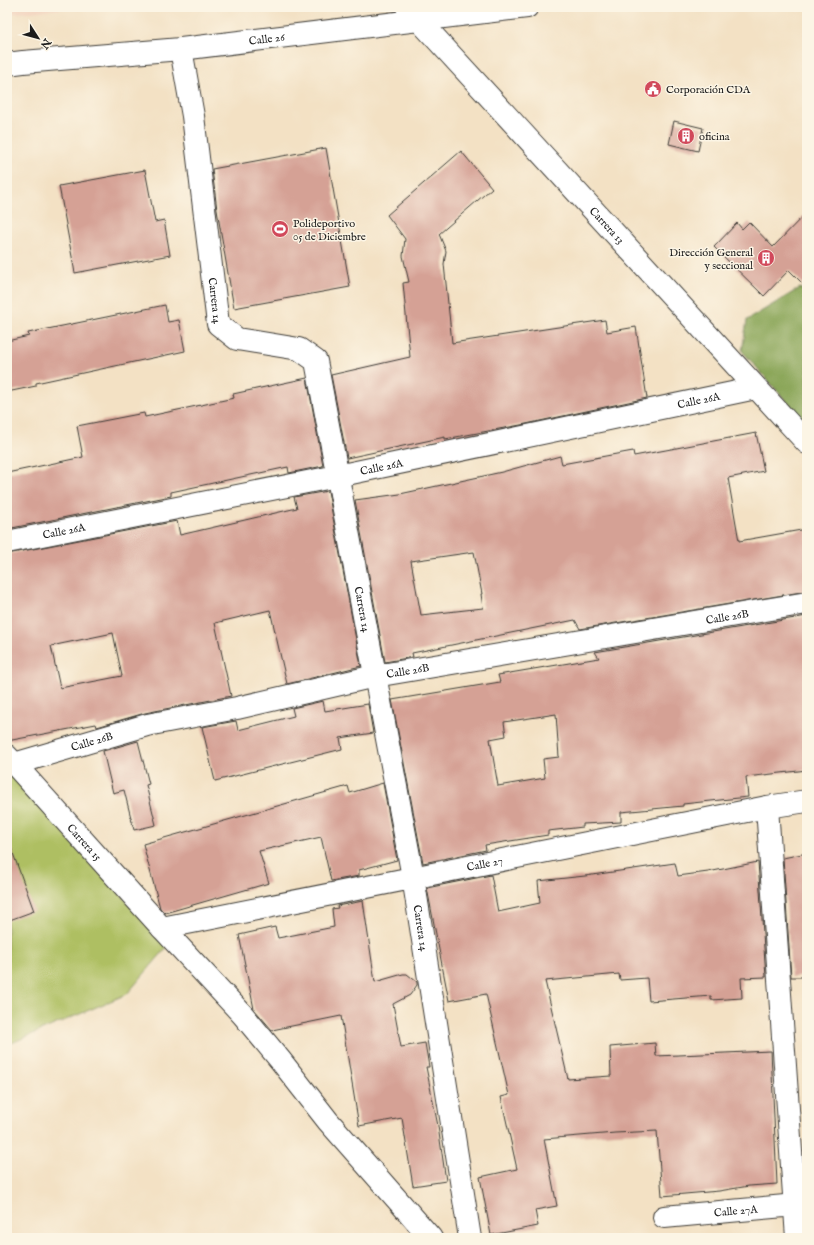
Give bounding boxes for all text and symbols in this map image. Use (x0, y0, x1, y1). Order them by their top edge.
north arrow (18, 18, 58, 58)
street label: Calle 26 (248, 30, 286, 49)
text: N (37, 35, 54, 52)
public building icon: Corporación CDA (643, 79, 663, 99)
place label: Corporación CDA (666, 83, 751, 97)
building icon: oficina (676, 126, 696, 146)
place label: oficina (699, 130, 730, 144)
street label: Carrera 13 (586, 204, 627, 247)
place label: Polideportivo 05 de Diciembre (293, 217, 366, 244)
sports icon: Polideportivo 05 de Diciembre (270, 219, 290, 239)
place label: Dirección General y seccional (669, 246, 753, 273)
building icon: Dirección General y seccional (756, 248, 776, 268)
street label: Carrera 14 (204, 277, 224, 325)
street label: Calle 26A (676, 390, 722, 412)
street label: Calle 26A (359, 456, 405, 479)
street label: Calle 26A (41, 520, 87, 543)
street label: Carrera 14 (351, 585, 373, 634)
street label: Calle 26B (705, 607, 750, 628)
street label: Calle 26B (385, 661, 430, 682)
street label: Calle 26B (69, 729, 115, 755)
street label: Carrera 15 (64, 821, 104, 864)
street label: Calle 27 (466, 854, 504, 875)
street label: Carrera 14 (410, 904, 431, 953)
street label: Calle 27A (713, 1202, 759, 1220)

